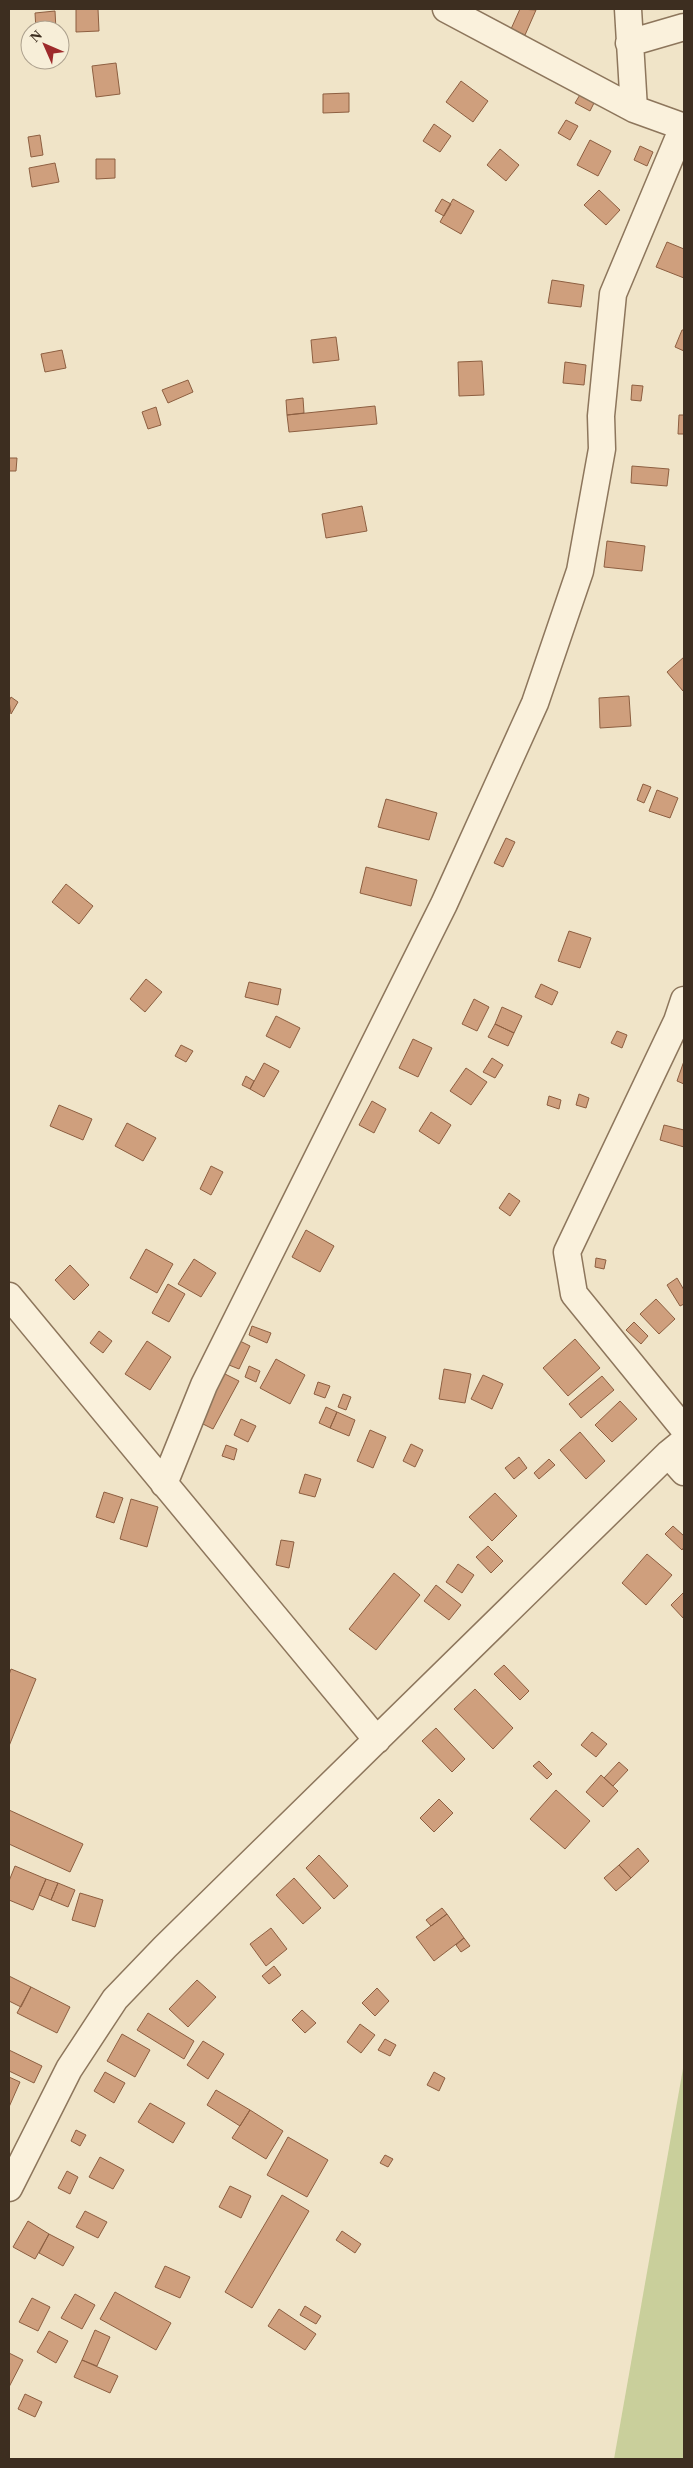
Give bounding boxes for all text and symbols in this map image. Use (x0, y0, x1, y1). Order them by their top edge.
north arrow (20, 20, 70, 70)
text: N (27, 27, 45, 45)

